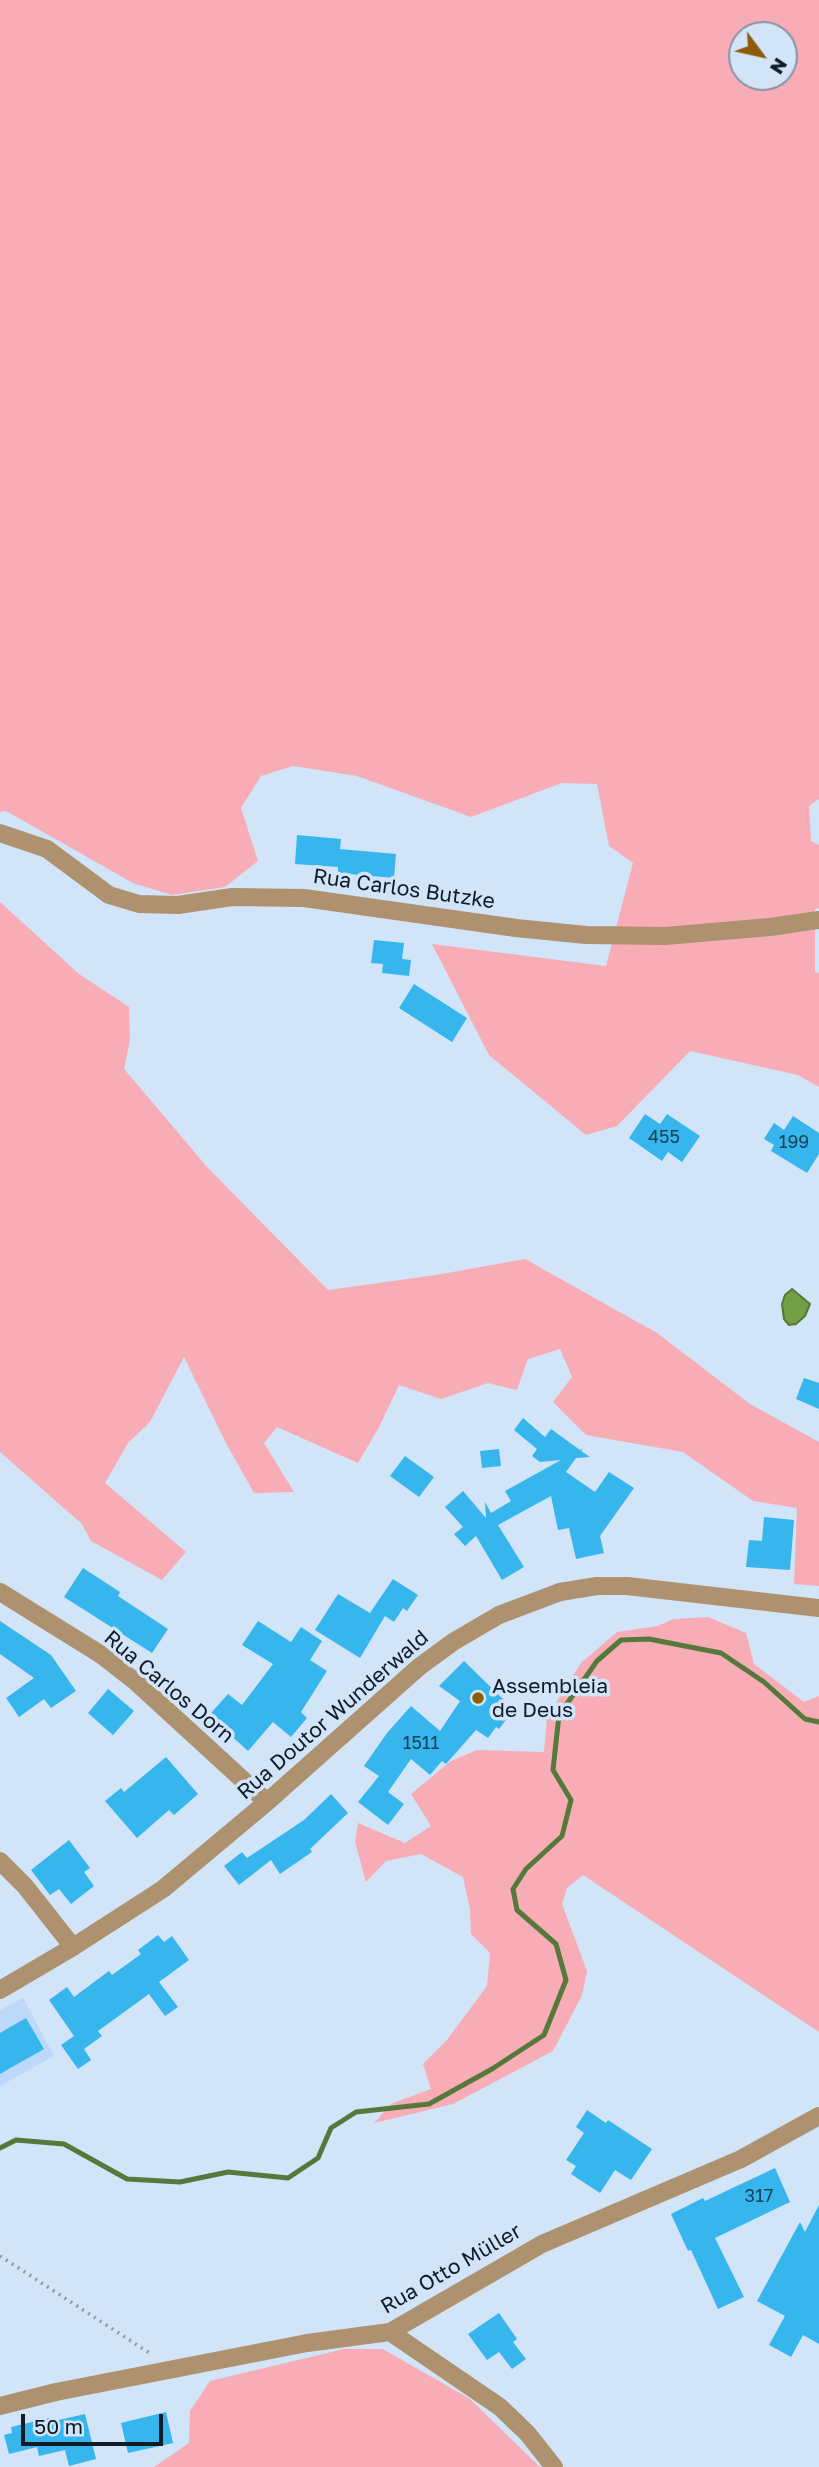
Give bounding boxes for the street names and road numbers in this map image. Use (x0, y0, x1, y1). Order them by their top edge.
street label: Rua Carlos Butzke (311, 864, 497, 914)
street label: Rua Carlos Dorn (99, 1625, 239, 1749)
street label: Rua Doutor Wunderwald (232, 1625, 434, 1805)
street label: Rua Otto Müller (376, 2219, 526, 2319)

